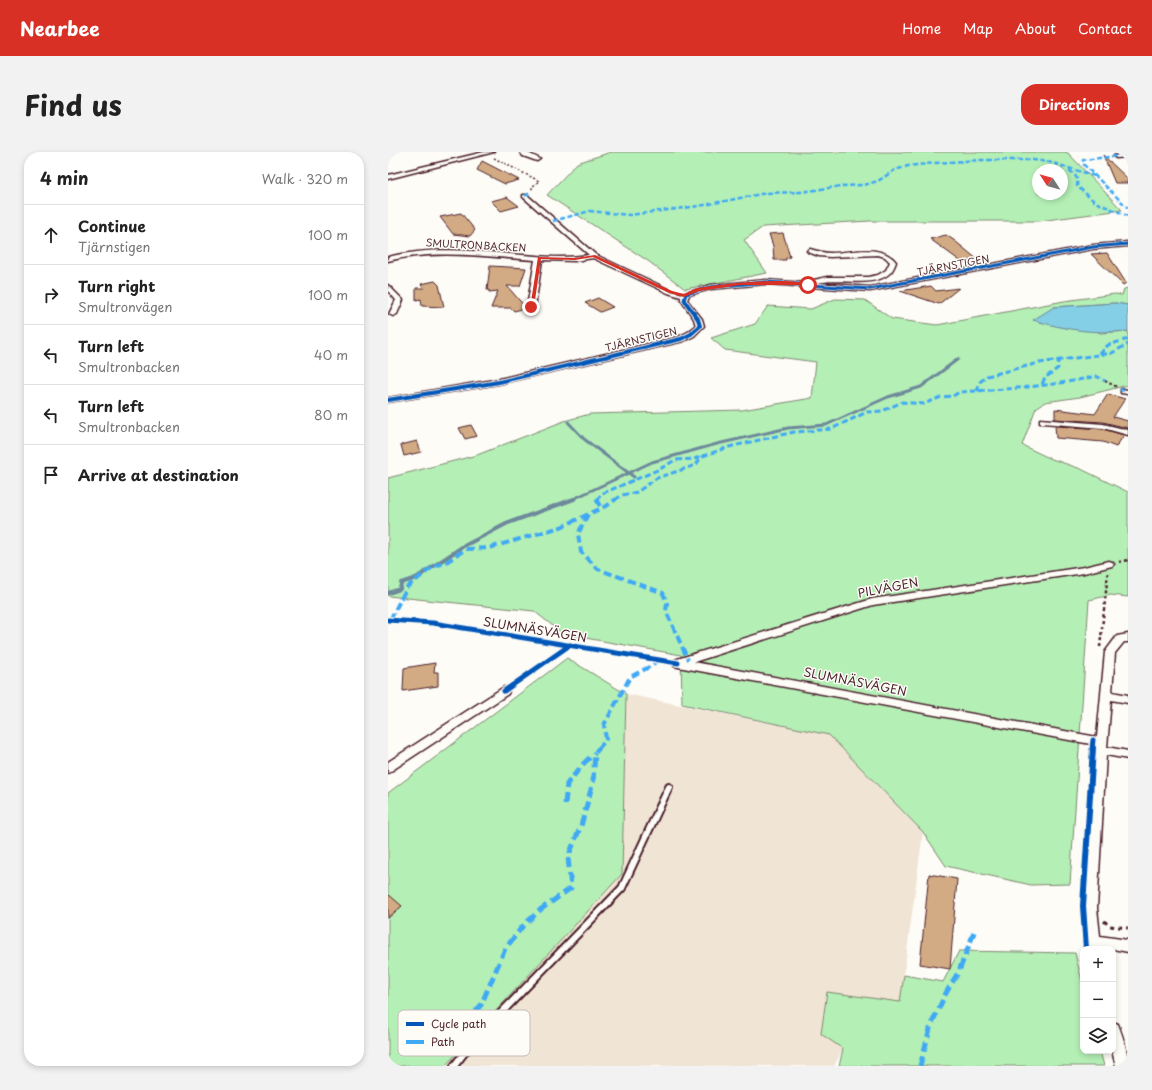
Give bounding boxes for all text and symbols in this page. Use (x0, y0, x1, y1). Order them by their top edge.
text: Nearbee (20, 14, 100, 42)
text: Home (902, 18, 941, 39)
text: Map (963, 18, 993, 39)
text: About (1015, 18, 1056, 39)
text: Contact (1078, 18, 1132, 39)
text: Find us (24, 83, 122, 126)
button: Directions (1021, 84, 1128, 125)
north arrow (1032, 164, 1068, 200)
text: 4 min (40, 165, 88, 191)
text: Walk · 320 m (262, 169, 348, 188)
text: Continue (78, 214, 146, 237)
icon: ahead (40, 224, 62, 246)
text: 100 m (308, 225, 348, 244)
street label: SMULTRONBACKEN (425, 234, 527, 255)
text: Tjärnstigen (78, 237, 150, 256)
street label: TJÄRNSTIGEN (915, 250, 991, 279)
text: Turn right (78, 274, 155, 297)
route start (799, 276, 817, 294)
icon: right (40, 284, 62, 306)
text: 100 m (308, 285, 348, 304)
text: Smultronvägen (78, 297, 172, 316)
route end (522, 298, 540, 316)
street label: TJÄRNSTIGEN (603, 322, 679, 355)
text: Turn left (78, 334, 144, 357)
icon: left (40, 344, 62, 366)
text: 40 m (314, 345, 348, 364)
text: Smultronbacken (78, 357, 180, 376)
text: Turn left (78, 394, 144, 417)
icon: left (40, 404, 62, 426)
text: 80 m (314, 405, 348, 424)
text: Smultronbacken (78, 417, 180, 436)
text: Arrive at destination (78, 463, 239, 486)
icon: arrive (40, 464, 62, 486)
street label: PILVÄGEN (856, 572, 920, 602)
street label: SLUMNÄSVÄGEN (482, 612, 588, 646)
street label: SLUMNÄSVÄGEN (802, 662, 908, 700)
map controls (1080, 946, 1116, 1054)
button: + (1080, 946, 1116, 982)
button: − (1080, 982, 1116, 1018)
legend (398, 1010, 530, 1056)
text: Cycle path (431, 1015, 486, 1032)
button: layers (1080, 1018, 1116, 1054)
text: Path (431, 1033, 455, 1050)

